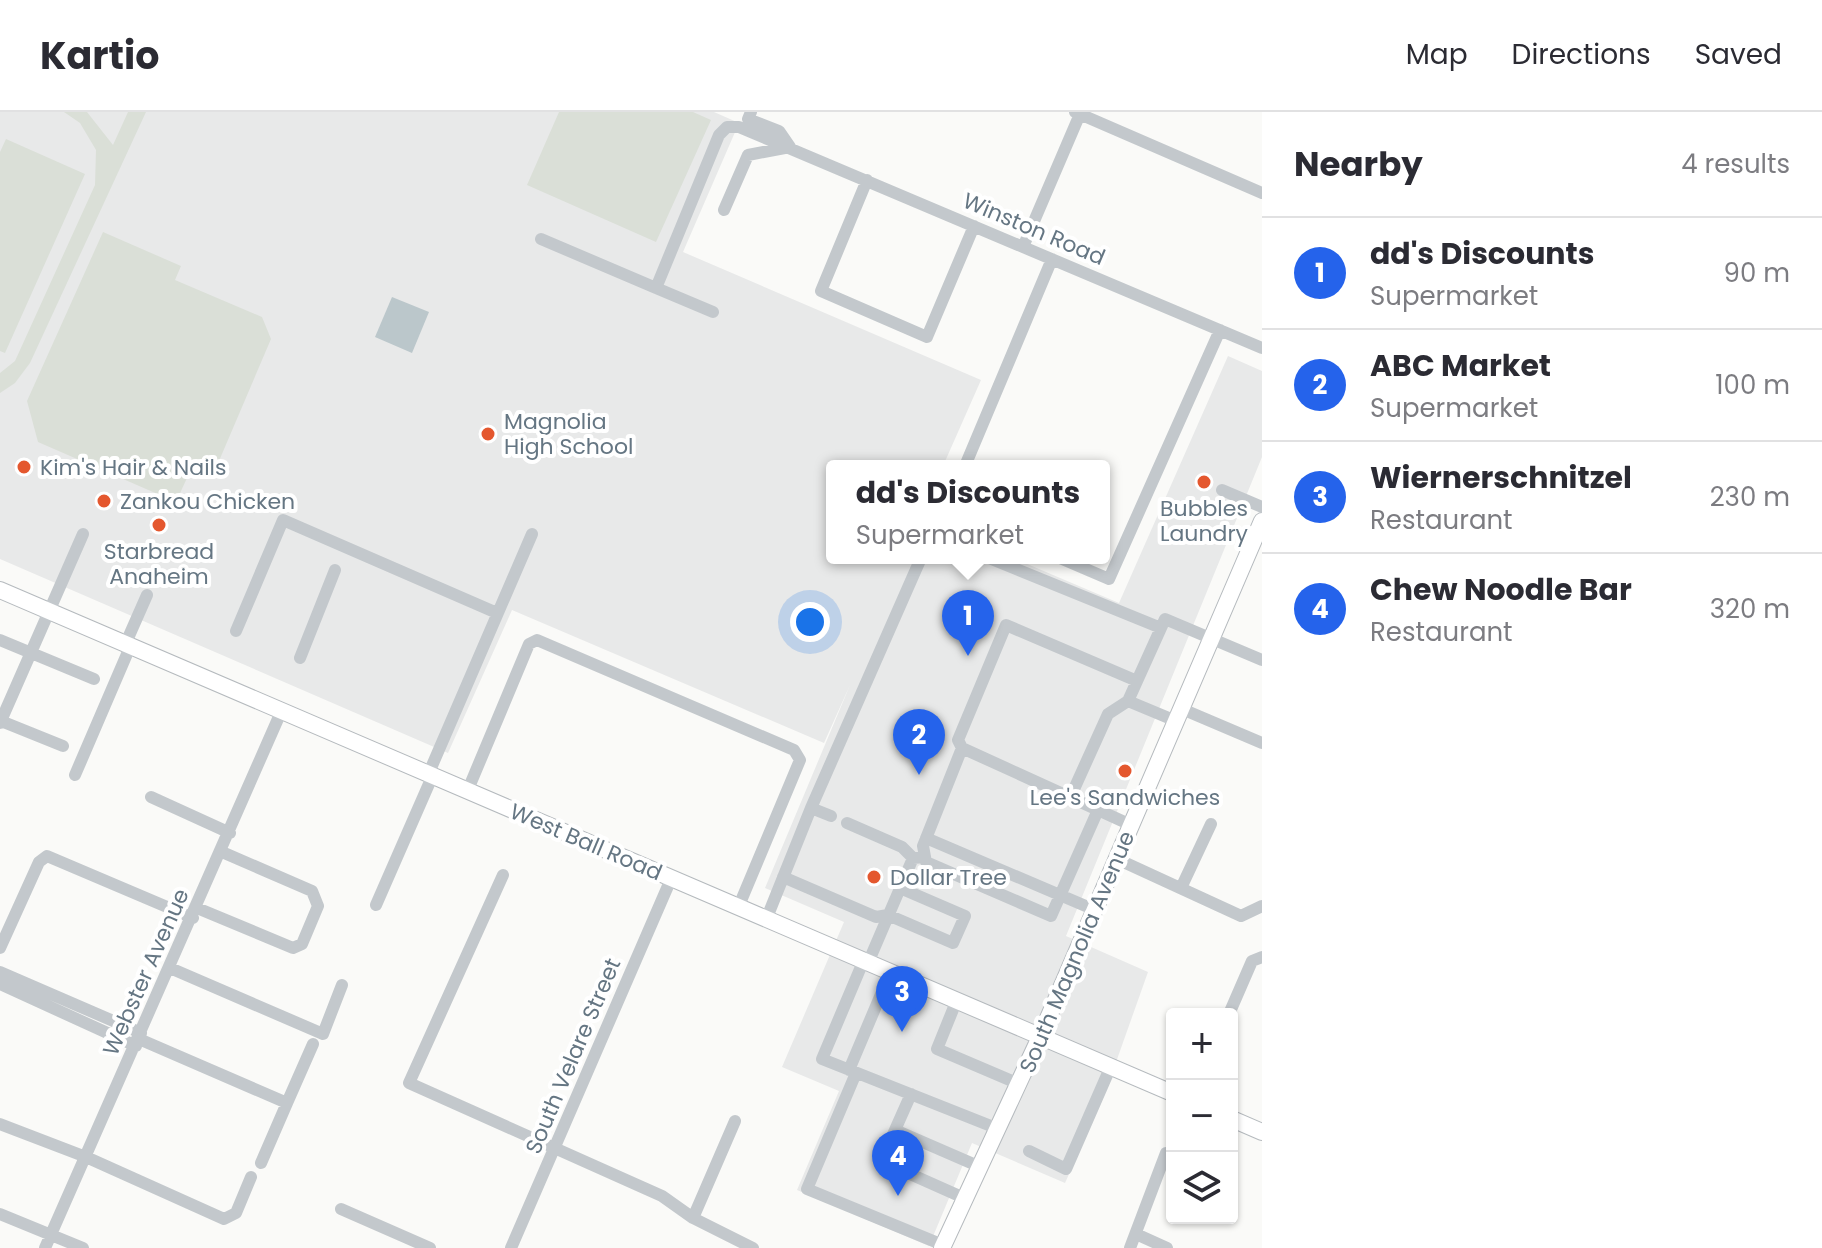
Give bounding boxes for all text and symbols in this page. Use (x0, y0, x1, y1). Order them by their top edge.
text: Kartio (40, 29, 159, 82)
text: Map (1406, 35, 1468, 74)
text: Directions (1512, 35, 1651, 74)
text: Saved (1695, 35, 1782, 74)
text: Nearby (1294, 140, 1423, 188)
text: 4 results (1681, 146, 1790, 182)
street label: Winston Road (958, 185, 1110, 273)
text: dd's Discounts (1370, 232, 1595, 275)
text: 1 (1315, 255, 1325, 291)
text: 90 m (1724, 255, 1790, 291)
text: Supermarket (1370, 278, 1538, 314)
text: ABC Market (1370, 344, 1551, 387)
text: 2 (1313, 367, 1327, 403)
text: 100 m (1715, 367, 1790, 403)
text: Supermarket (1370, 390, 1538, 426)
place label: Magnolia High School (504, 406, 633, 462)
marker: Magnolia High School (479, 425, 497, 443)
place label: Kim's Hair & Nails (40, 452, 226, 483)
text: Wiernerschnitzel (1370, 456, 1632, 499)
marker: Kim's Hair & Nails (15, 458, 33, 476)
popup (826, 460, 1110, 564)
text: dd's Discounts (856, 471, 1080, 514)
marker: Bubbles Laundry (1195, 473, 1213, 491)
text: 3 (1312, 479, 1328, 515)
text: 230 m (1710, 479, 1790, 515)
place label: Zankou Chicken (120, 486, 295, 517)
marker: Zankou Chicken (95, 492, 113, 510)
place label: Bubbles Laundry (1160, 493, 1249, 549)
text: Restaurant (1370, 502, 1513, 538)
marker: Starbread Anaheim (150, 516, 168, 534)
text: Supermarket (856, 517, 1024, 553)
place label: Starbread Anaheim (104, 536, 214, 592)
text: Chew Noodle Bar (1370, 568, 1632, 611)
pin: 1 (942, 590, 994, 656)
text: 4 (1311, 591, 1329, 627)
text: 320 m (1710, 591, 1790, 627)
your location (790, 602, 830, 642)
text: Restaurant (1370, 614, 1513, 650)
pin: 2 (893, 709, 945, 775)
marker: Lee's Sandwiches (1116, 762, 1134, 780)
place label: Lee's Sandwiches (1030, 782, 1220, 813)
street label: West Ball Road (505, 796, 667, 888)
street label: South Magnolia Avenue (1012, 826, 1142, 1078)
place label: Dollar Tree (890, 862, 1007, 893)
marker: Dollar Tree (865, 868, 883, 886)
street label: Webster Avenue (95, 884, 197, 1060)
street label: South Velare Street (518, 953, 628, 1159)
pin: 3 (876, 966, 928, 1032)
map controls (1166, 1008, 1238, 1224)
button: + (1166, 1008, 1238, 1080)
button: − (1166, 1080, 1238, 1152)
pin: 4 (872, 1130, 924, 1196)
button: layers (1166, 1152, 1238, 1224)

